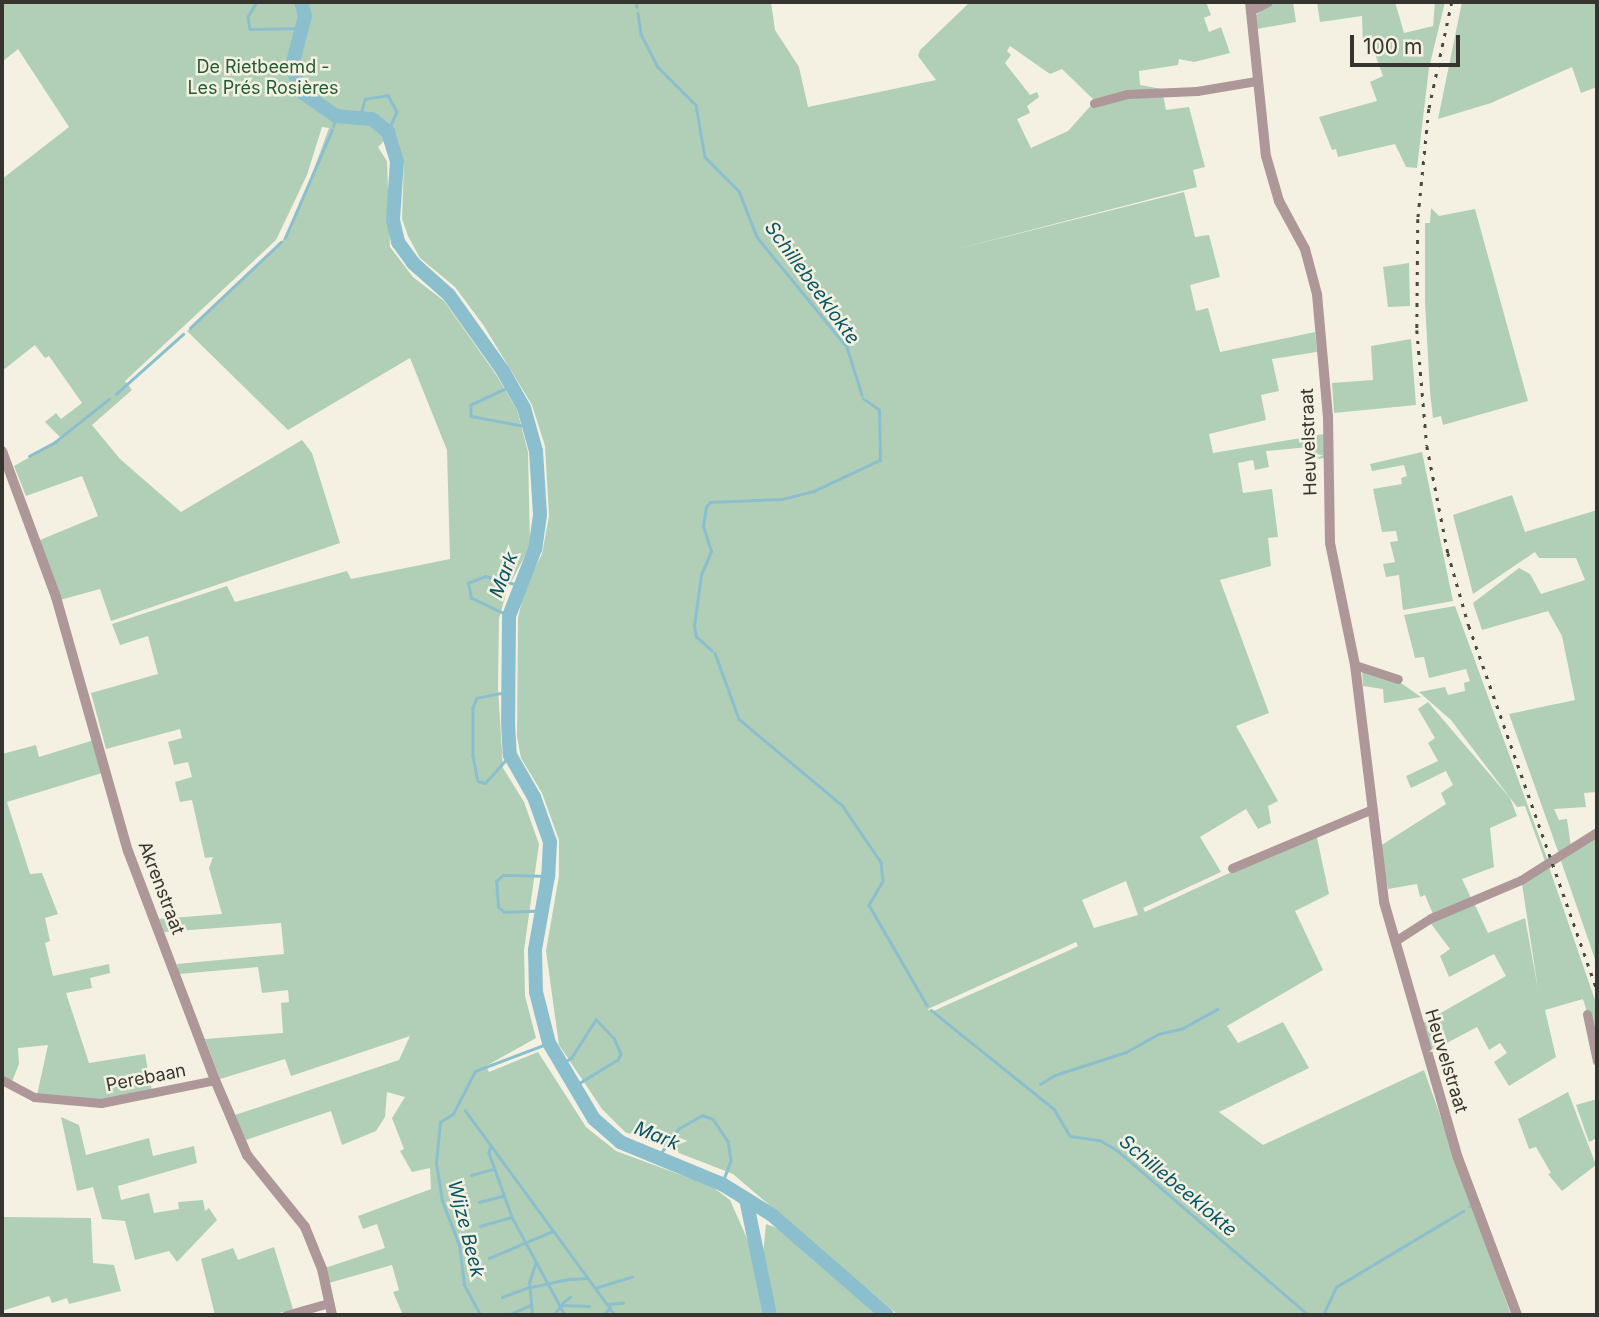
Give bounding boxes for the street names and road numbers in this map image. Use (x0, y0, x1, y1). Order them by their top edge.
street label: Heuvelstraat (1296, 388, 1322, 496)
street label: Akrenstraat (133, 838, 189, 938)
street label: Heuvelstraat (1420, 1006, 1472, 1116)
street label: Perebaan (104, 1060, 188, 1096)

